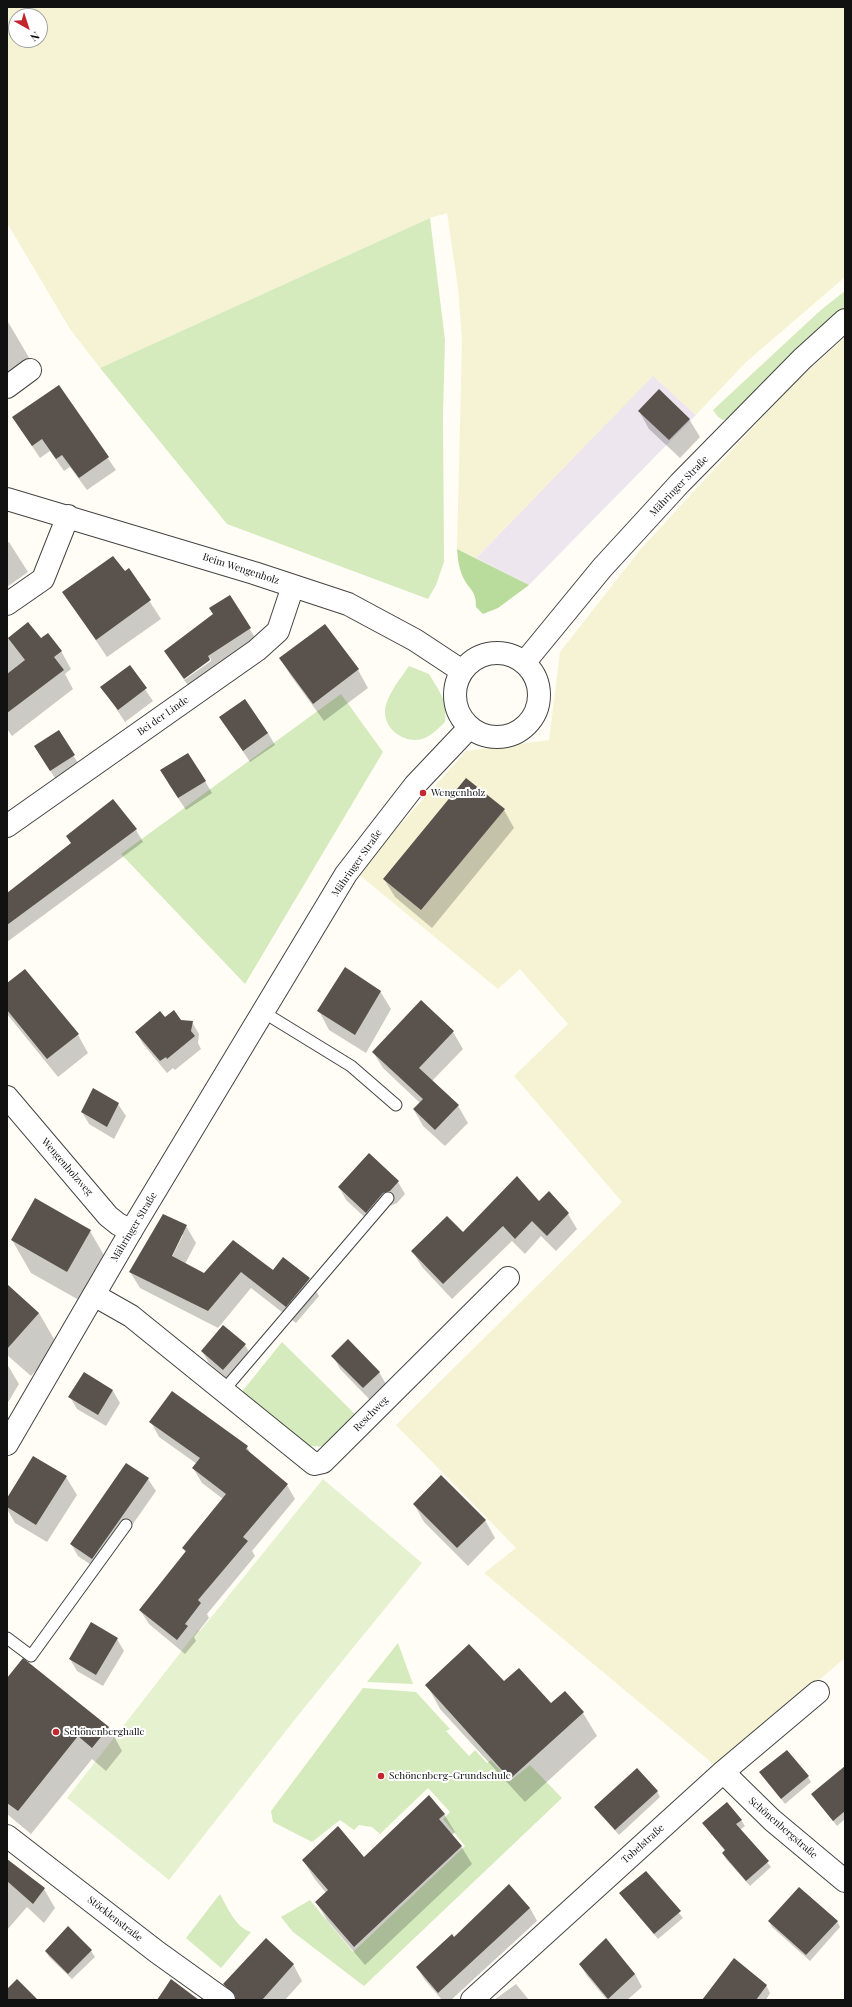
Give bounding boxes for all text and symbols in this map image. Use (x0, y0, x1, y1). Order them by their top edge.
north arrow (8, 8, 48, 48)
text: N (27, 29, 43, 45)
street label: Mähringer Straße (647, 453, 711, 519)
street label: Beim Wengenholz (201, 551, 281, 587)
street label: Bei der Linde (135, 694, 191, 738)
place label: Wengenholz (431, 787, 485, 799)
marker: Wengenholz (418, 788, 428, 798)
street label: Mähringer Straße (329, 827, 385, 899)
street label: Wengenholzweg (39, 1136, 95, 1198)
street label: Mähringer Straße (108, 1190, 160, 1264)
street label: Reschweg (351, 1394, 391, 1434)
place label: Schönenberghalle (64, 1726, 145, 1738)
marker: Schönenberghalle (51, 1727, 61, 1737)
place label: Schönenberg-Grundschule (389, 1770, 511, 1782)
marker: Schönenberg-Grundschule (376, 1771, 386, 1781)
street label: Schönenbergstraße (746, 1795, 820, 1861)
street label: Tobelstraße (619, 1822, 667, 1866)
street label: Stöcklenstraße (85, 1894, 145, 1944)

